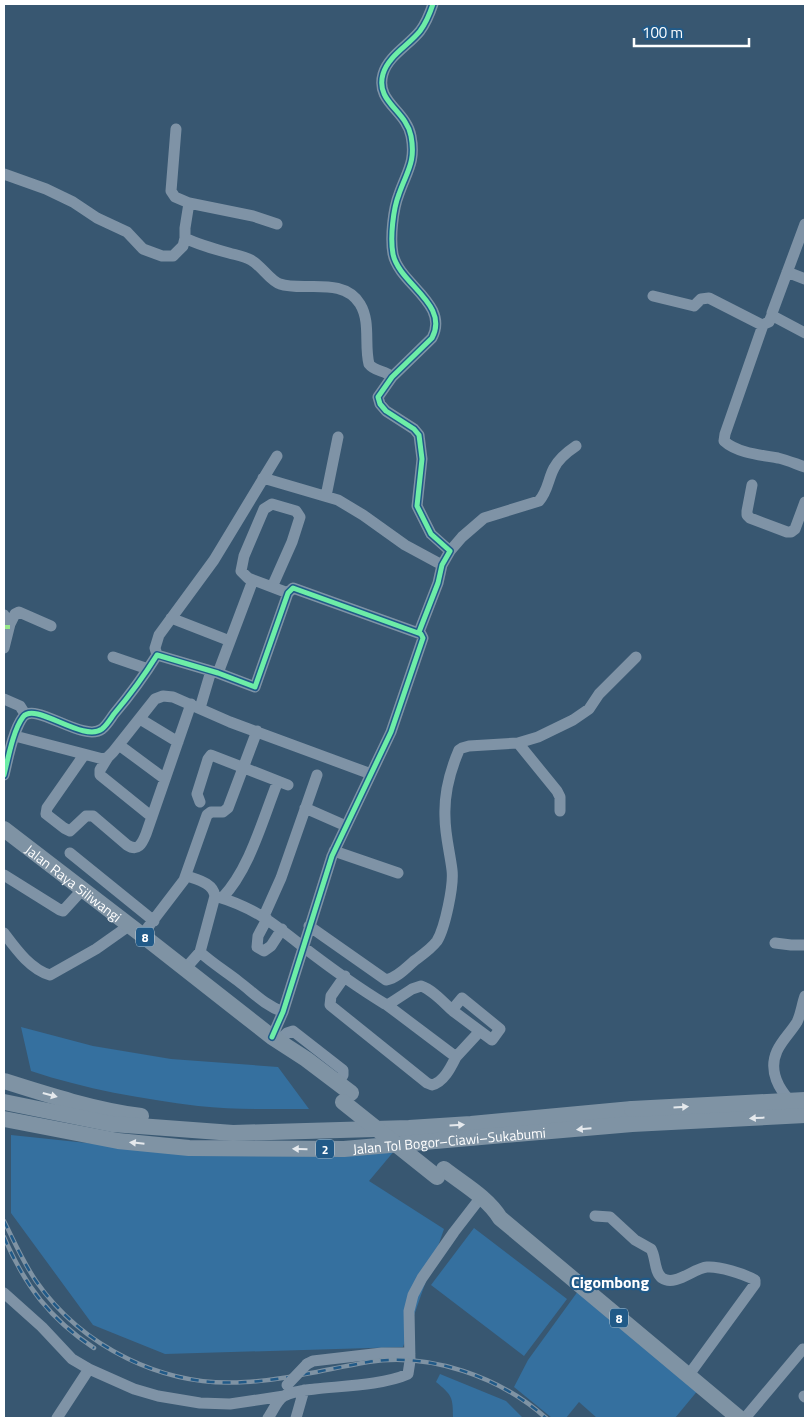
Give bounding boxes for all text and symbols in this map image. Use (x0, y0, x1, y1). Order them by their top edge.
scale bar (634, 15, 749, 47)
text: 100 m (642, 21, 683, 44)
street label: Jalan Raya Siliwangi (21, 839, 126, 926)
road number: 8 (136, 928, 154, 946)
one-way arrow (43, 1091, 58, 1099)
one-way arrow (673, 1102, 689, 1110)
one-way arrow (748, 1114, 764, 1122)
street label: Jalan Tol Bogor–Ciawi–Sukabumi (352, 1121, 547, 1159)
one-way arrow (449, 1121, 465, 1129)
one-way arrow (575, 1125, 591, 1133)
one-way arrow (129, 1138, 145, 1146)
road number: 2 (316, 1140, 334, 1158)
one-way arrow (291, 1145, 307, 1153)
district label: Cigombong (571, 1270, 649, 1294)
road number: 8 (610, 1309, 628, 1328)

